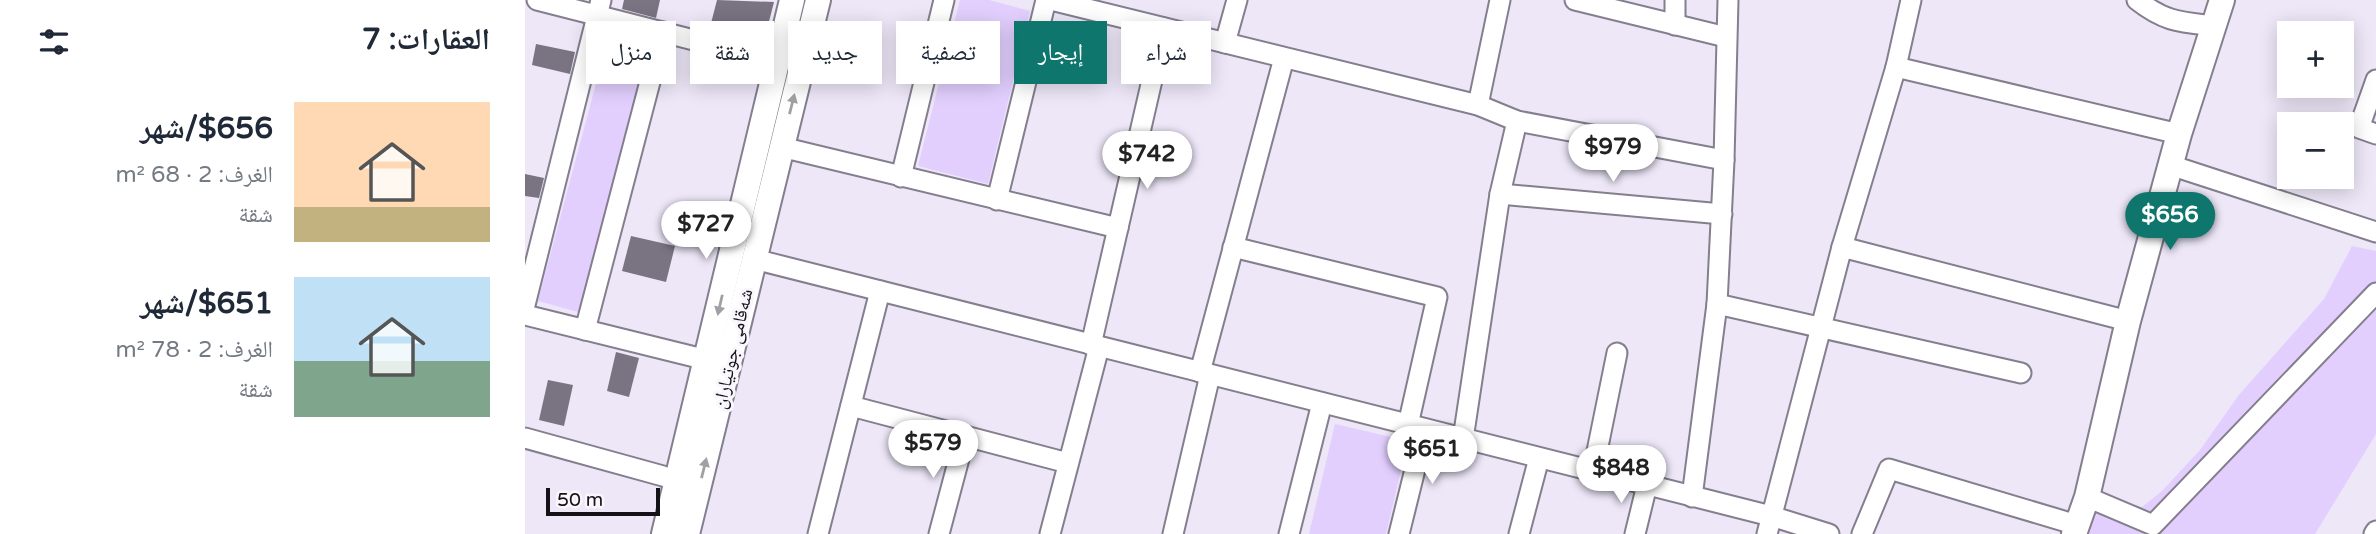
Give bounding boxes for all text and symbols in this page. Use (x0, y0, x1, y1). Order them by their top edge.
text: العقارات: 7 (362, 21, 490, 58)
chip: منزل (586, 21, 676, 84)
chip: شقة (690, 21, 774, 84)
chip: جديد (788, 21, 882, 84)
chip: تصفية (896, 21, 1000, 84)
chip: إيجار (1014, 21, 1107, 84)
chip: شراء (1121, 21, 1211, 84)
map controls (2277, 21, 2354, 189)
button: + (2277, 21, 2354, 98)
icon: filters (35, 23, 73, 61)
one-way arrow (787, 93, 798, 115)
text: $656/شهر (140, 110, 273, 147)
button: − (2277, 112, 2354, 189)
pin: $979 (1572, 124, 1654, 184)
icon: home (350, 130, 434, 214)
pin: $742 (1106, 132, 1188, 191)
text: $979 (1584, 133, 1642, 161)
text: $742 (1118, 140, 1176, 168)
text: الغرف: 2 · 68 m² (115, 161, 273, 189)
pin: $656 (2129, 192, 2211, 252)
text: شقة (239, 201, 273, 229)
text: $656 (2141, 201, 2199, 229)
pin: $727 (665, 202, 747, 261)
text: $727 (677, 210, 735, 238)
text: $651/شهر (140, 285, 273, 322)
street label: شەقامی جوتیاران (708, 287, 758, 411)
one-way arrow (714, 294, 725, 316)
icon: home (350, 305, 434, 389)
text: الغرف: 2 · 78 m² (115, 336, 273, 364)
text: شقة (239, 376, 273, 404)
pin: $579 (892, 420, 974, 480)
pin: $651 (1391, 426, 1473, 486)
text: $579 (904, 429, 962, 457)
text: $651 (1403, 435, 1461, 463)
pin: $848 (1580, 446, 1662, 505)
text: $848 (1592, 454, 1650, 482)
one-way arrow (699, 457, 710, 479)
scale bar (546, 485, 660, 517)
text: 50 m (557, 489, 603, 511)

